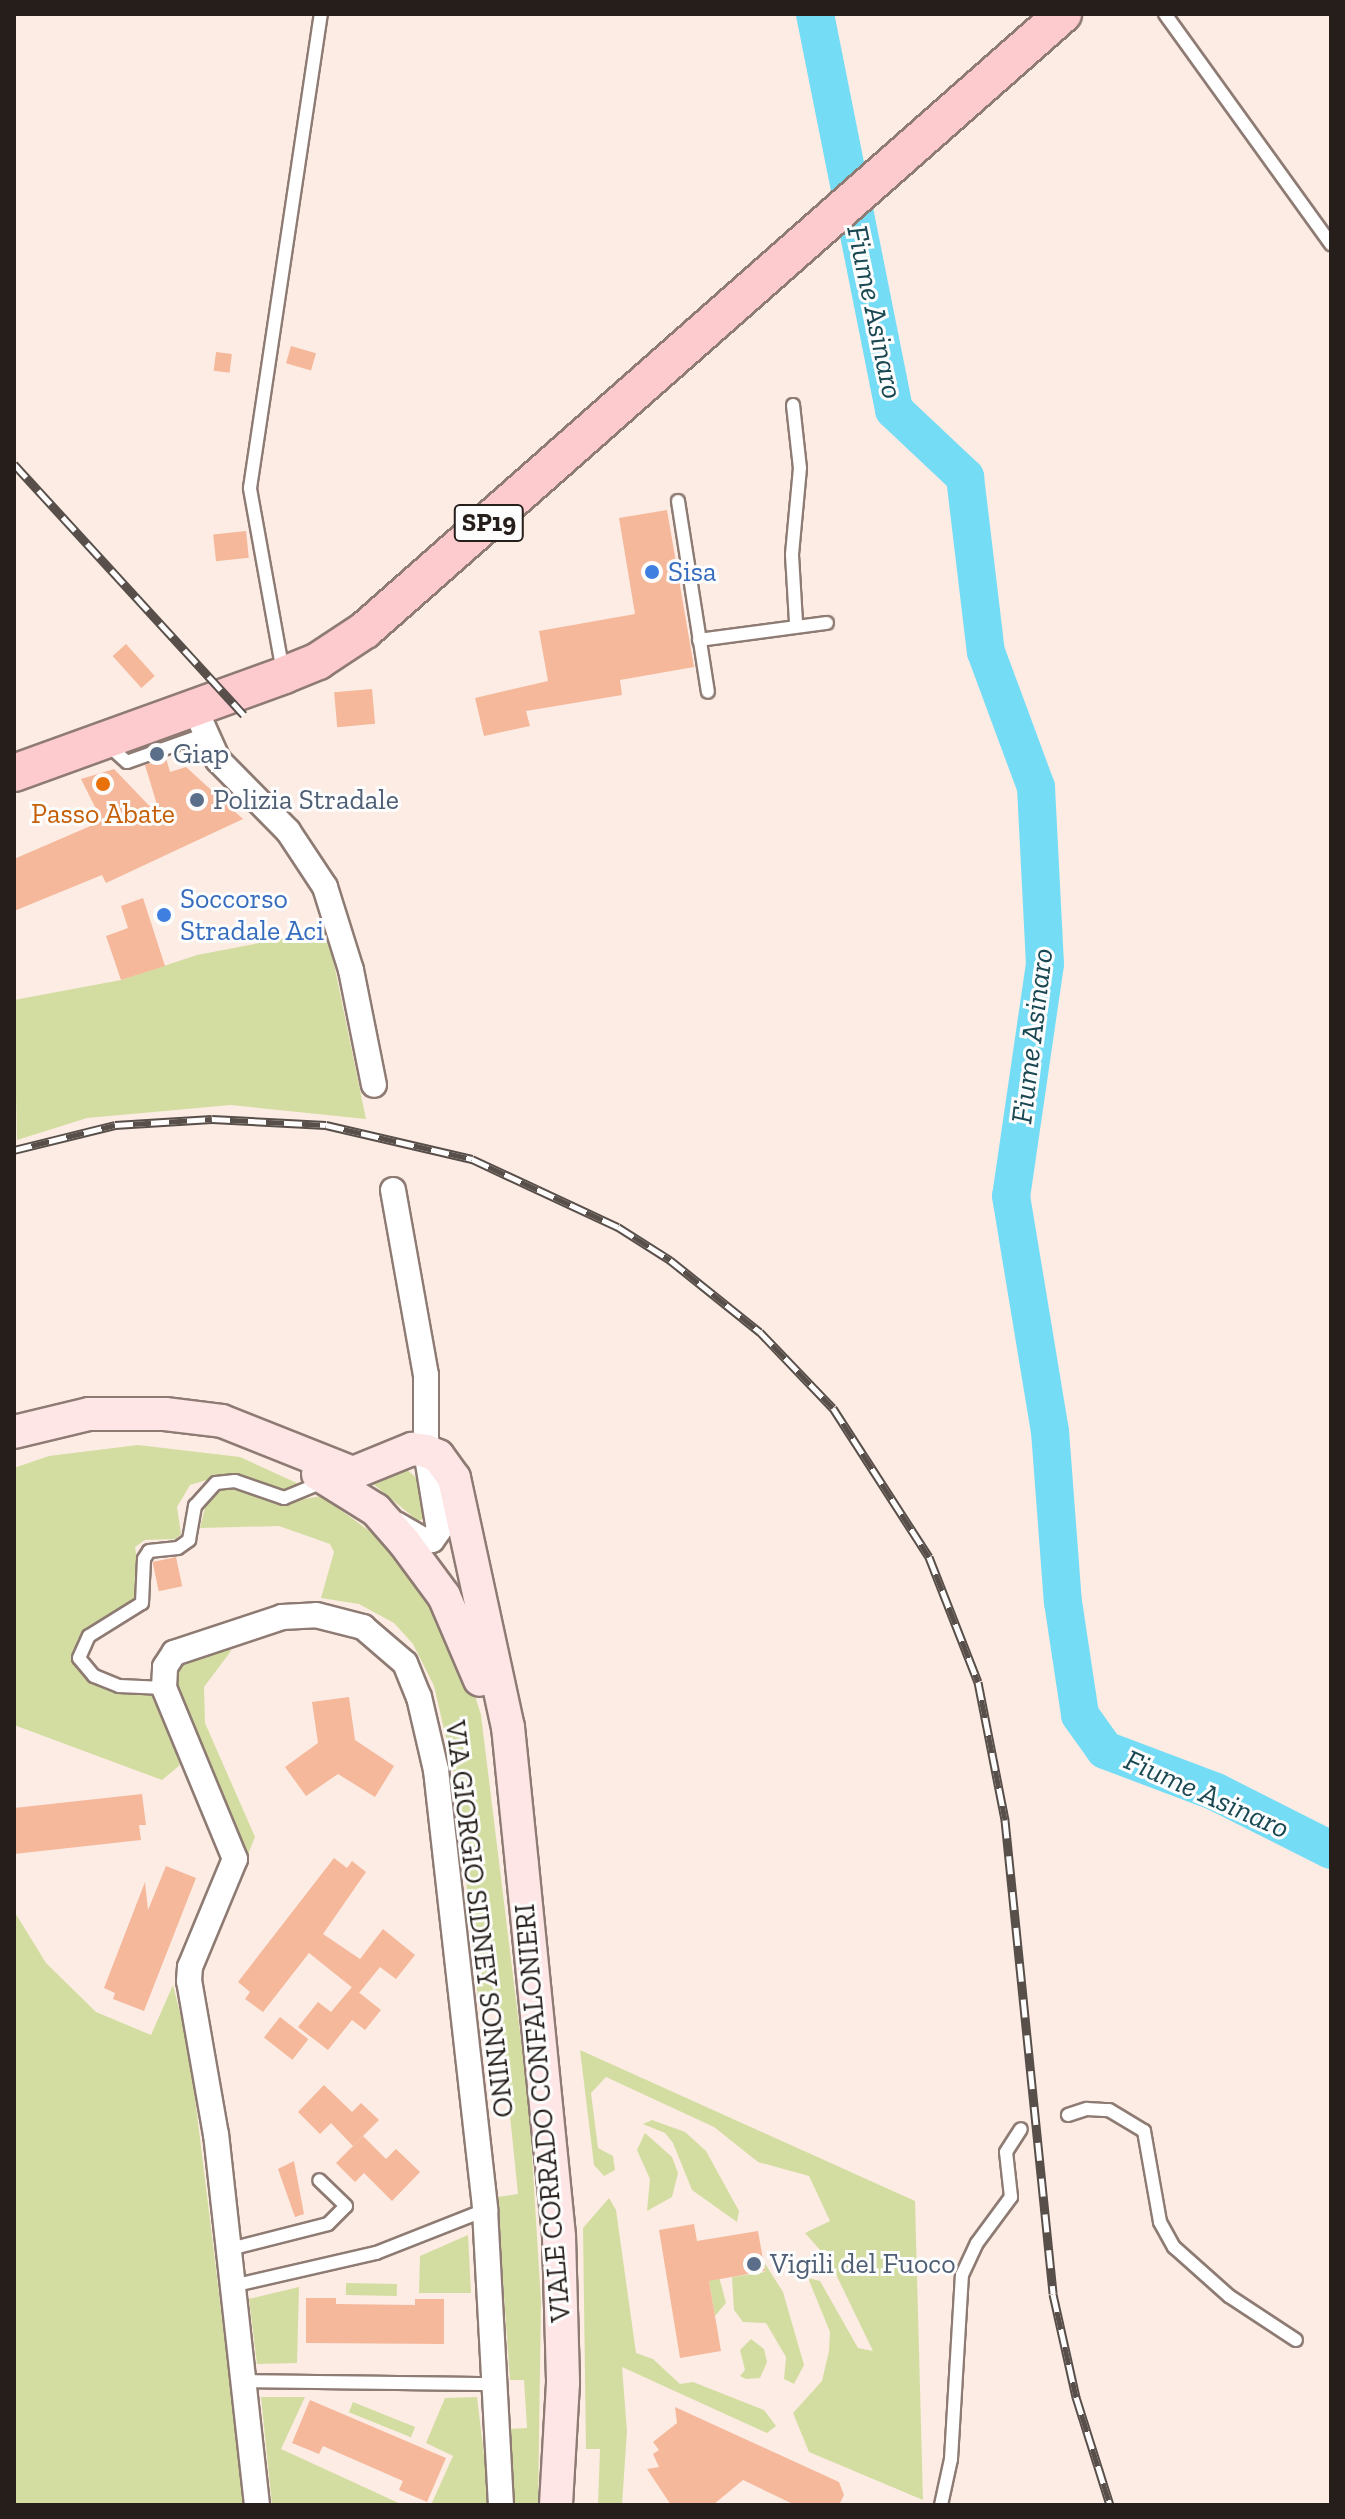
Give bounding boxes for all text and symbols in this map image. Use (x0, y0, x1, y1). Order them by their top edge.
water label: Fiume Asinaro (839, 221, 911, 403)
road number: SP19 (453, 501, 525, 545)
place label: Sisa (668, 555, 717, 589)
marker: Sisa (643, 563, 661, 581)
place label: Giap (173, 737, 229, 771)
marker: Giap (148, 745, 166, 763)
marker: Passo Abate (94, 775, 112, 793)
place label: Polizia Stradale (213, 783, 399, 817)
marker: Polizia Stradale (188, 791, 206, 809)
place label: Passo Abate (31, 797, 175, 831)
place label: Soccorso Stradale Aci (180, 882, 325, 948)
marker: Soccorso Stradale Aci (155, 906, 173, 924)
water label: Fiume Asinaro (1003, 946, 1061, 1126)
street label: VIA GIORGIO SIDNEY SONNINO (438, 1718, 520, 2120)
water label: Fiume Asinaro (1119, 1741, 1295, 1847)
street label: VIALE CORRADO CONFALONIERI (508, 1902, 578, 2324)
place label: Vigili del Fuoco (770, 2247, 956, 2281)
marker: Vigili del Fuoco (745, 2255, 763, 2273)

